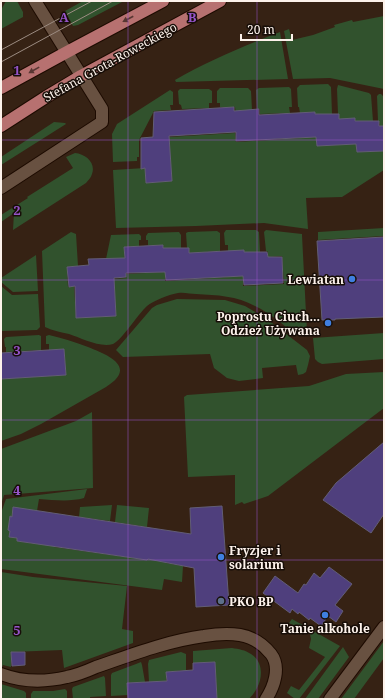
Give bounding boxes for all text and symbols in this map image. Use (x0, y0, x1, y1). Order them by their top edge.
text: A (59, 8, 69, 26)
text: B (188, 8, 197, 26)
one-way arrow (122, 16, 134, 22)
scale bar (241, 16, 292, 42)
street label: Stefana Grota-Roweckiego (40, 18, 180, 106)
text: 20 m (247, 21, 275, 38)
text: 1 (13, 61, 21, 79)
one-way arrow (28, 66, 40, 73)
text: 2 (13, 201, 21, 219)
place label: Lewiatan (288, 271, 344, 288)
marker: Lewiatan (347, 274, 357, 284)
place label: Poprostu Ciuch... Odzież Używana (217, 308, 320, 339)
marker: Poprostu Ciuch... Odzież Używana (323, 318, 333, 328)
text: 3 (13, 341, 21, 359)
text: 4 (13, 481, 21, 499)
place label: Fryzjer i solarium (229, 542, 284, 573)
marker: Fryzjer i solarium (216, 552, 226, 562)
place label: PKO BP (229, 593, 274, 610)
marker: PKO BP (216, 596, 226, 606)
marker: Tanie alkohole (320, 610, 330, 620)
place label: Tanie alkohole (280, 620, 370, 637)
text: 5 (13, 621, 21, 639)

